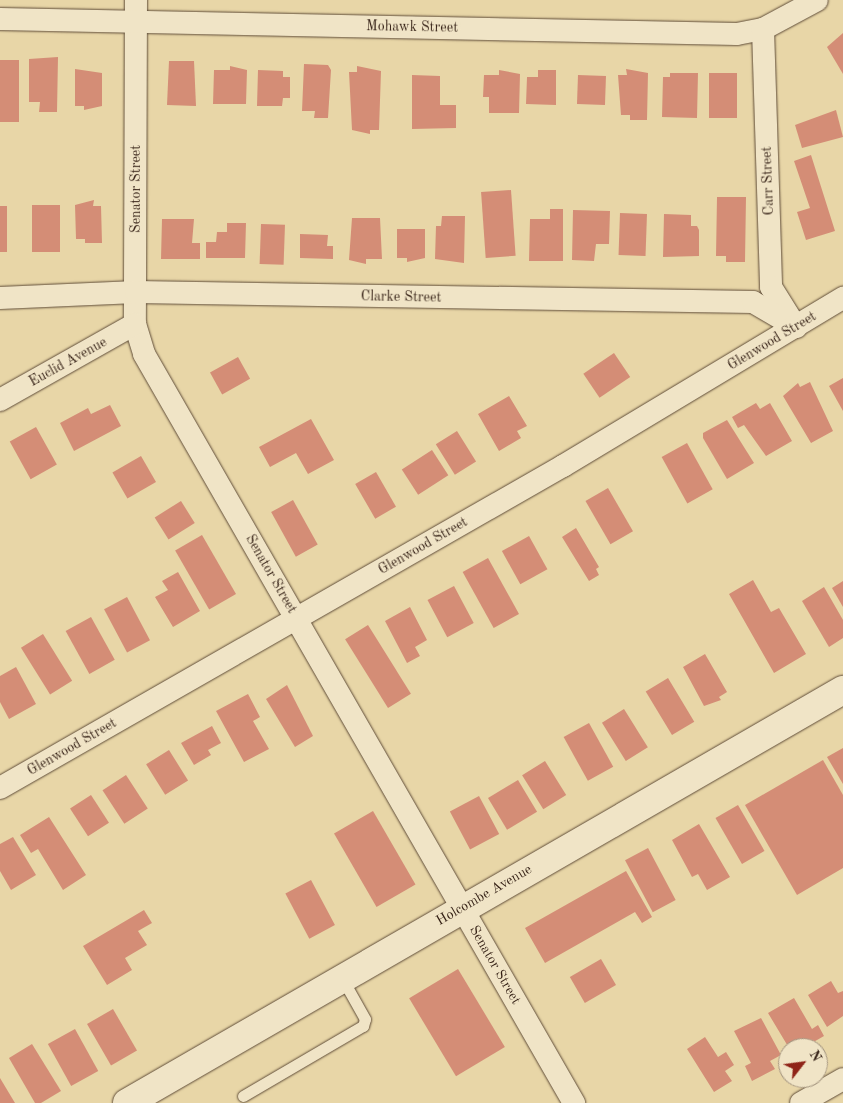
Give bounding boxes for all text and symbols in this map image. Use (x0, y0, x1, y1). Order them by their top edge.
street label: Mohawk Street (366, 18, 458, 36)
street label: Senator Street (128, 145, 144, 233)
street label: Carr Street (758, 146, 778, 216)
street label: Clarke Street (361, 288, 441, 306)
street label: Glenwood Street (725, 308, 819, 374)
street label: Euclid Avenue (26, 334, 110, 390)
street label: Glenwood Street (375, 514, 471, 578)
street label: Senator Street (242, 532, 300, 616)
street label: Glenwood Street (24, 715, 120, 779)
street label: Holcombe Avenue (433, 861, 535, 929)
street label: Senator Street (466, 923, 524, 1007)
north arrow (778, 1038, 828, 1088)
text: N (806, 1048, 824, 1064)

